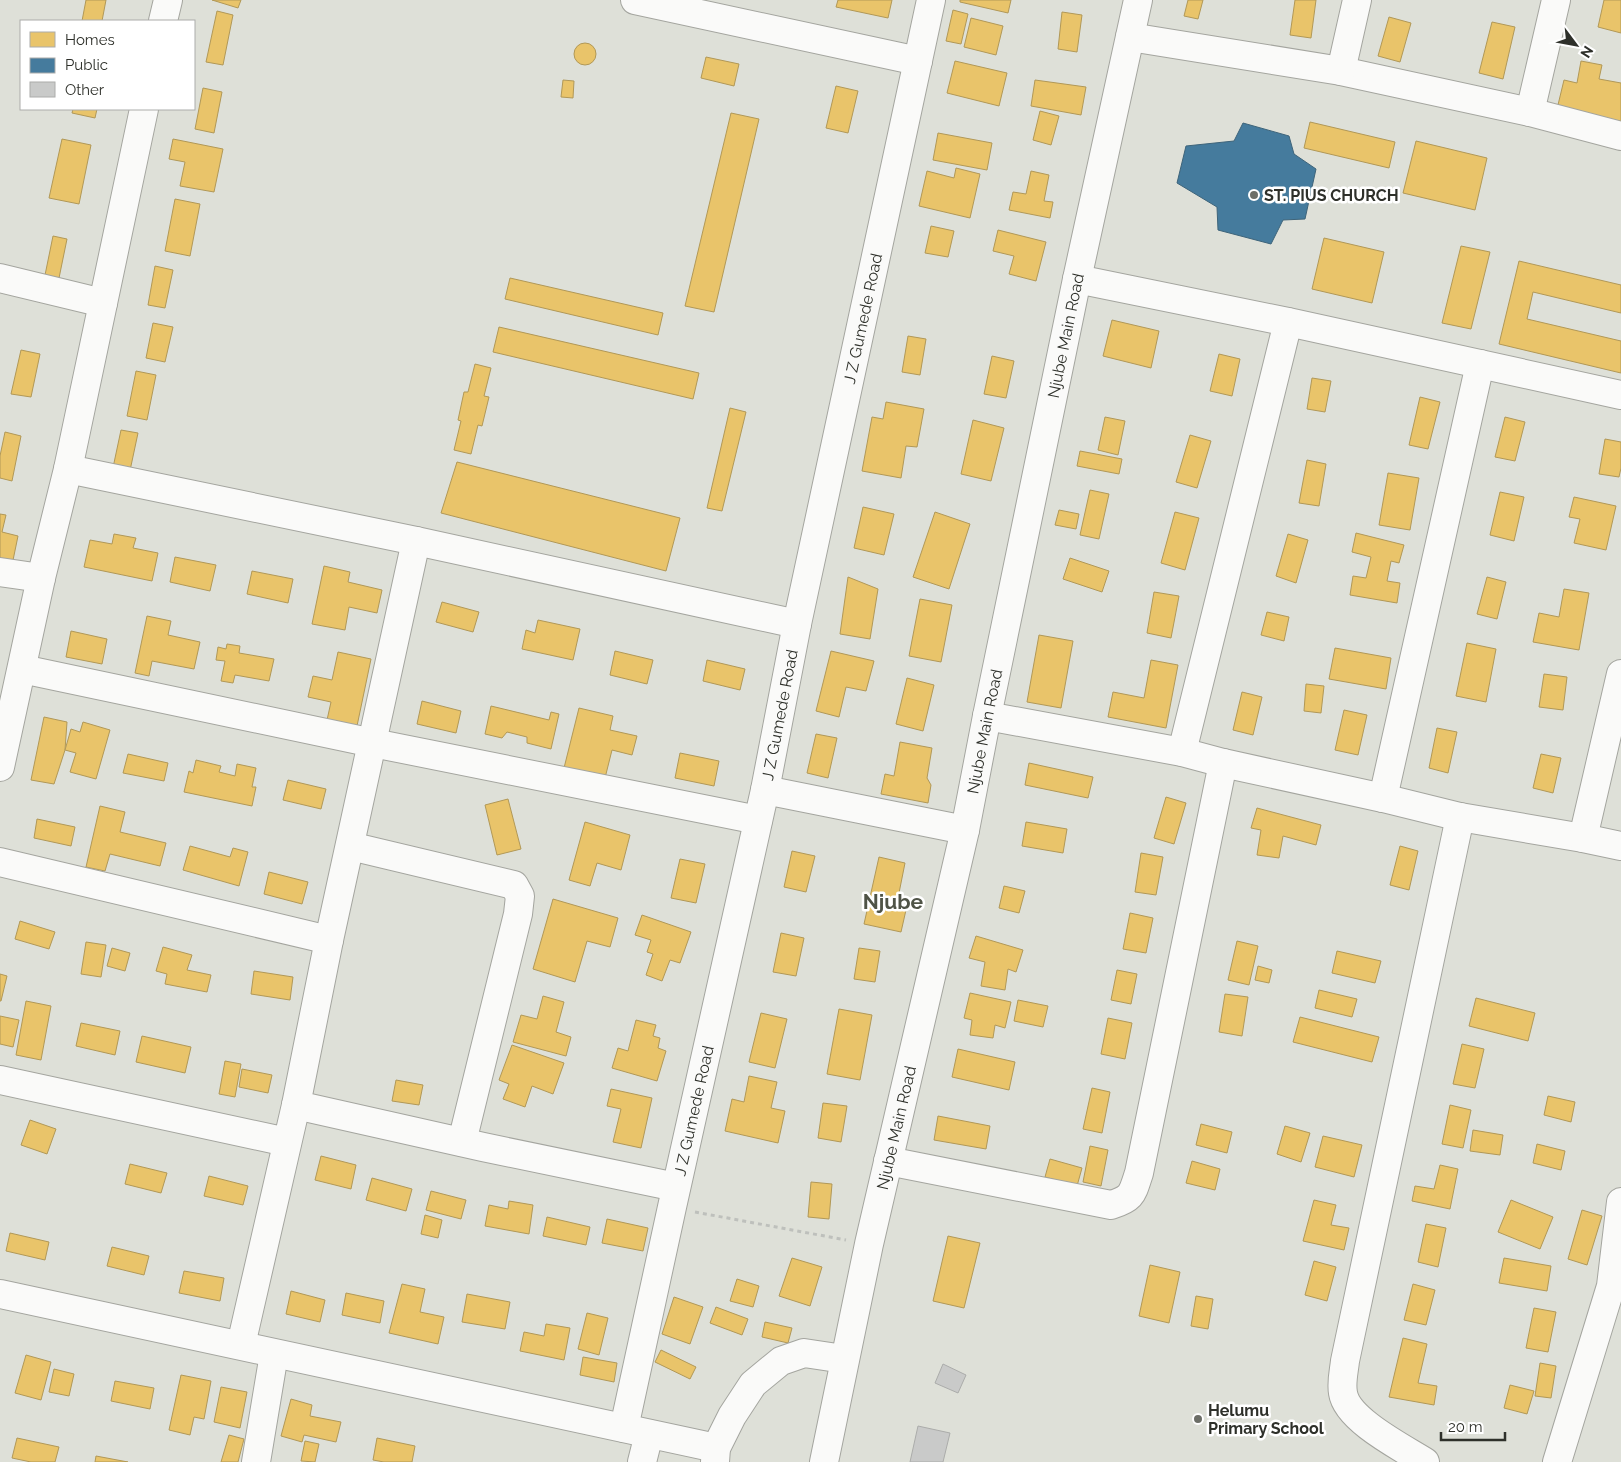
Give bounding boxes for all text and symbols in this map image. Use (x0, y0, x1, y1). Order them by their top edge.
legend (20, 20, 195, 110)
north arrow (1551, 20, 1601, 70)
text: Homes (65, 31, 115, 49)
text: N (1577, 43, 1597, 61)
text: Public (65, 56, 108, 74)
text: Other (65, 81, 105, 99)
place label: ST. PIUS CHURCH (1264, 186, 1399, 205)
marker: ST. PIUS CHURCH (1248, 189, 1260, 201)
street label: J Z Gumede Road (839, 251, 886, 385)
street label: Njube Main Road (1043, 271, 1087, 400)
street label: J Z Gumede Road (758, 648, 801, 782)
street label: Njube Main Road (963, 667, 1006, 795)
district label: Njube (863, 889, 924, 914)
street label: J Z Gumede Road (670, 1044, 717, 1177)
street label: Njube Main Road (872, 1064, 920, 1192)
place label: Helumu Primary School (1208, 1401, 1325, 1438)
scale bar (1441, 1410, 1505, 1442)
marker: Helumu Primary School (1192, 1413, 1204, 1425)
text: 20 m (1448, 1418, 1483, 1436)

